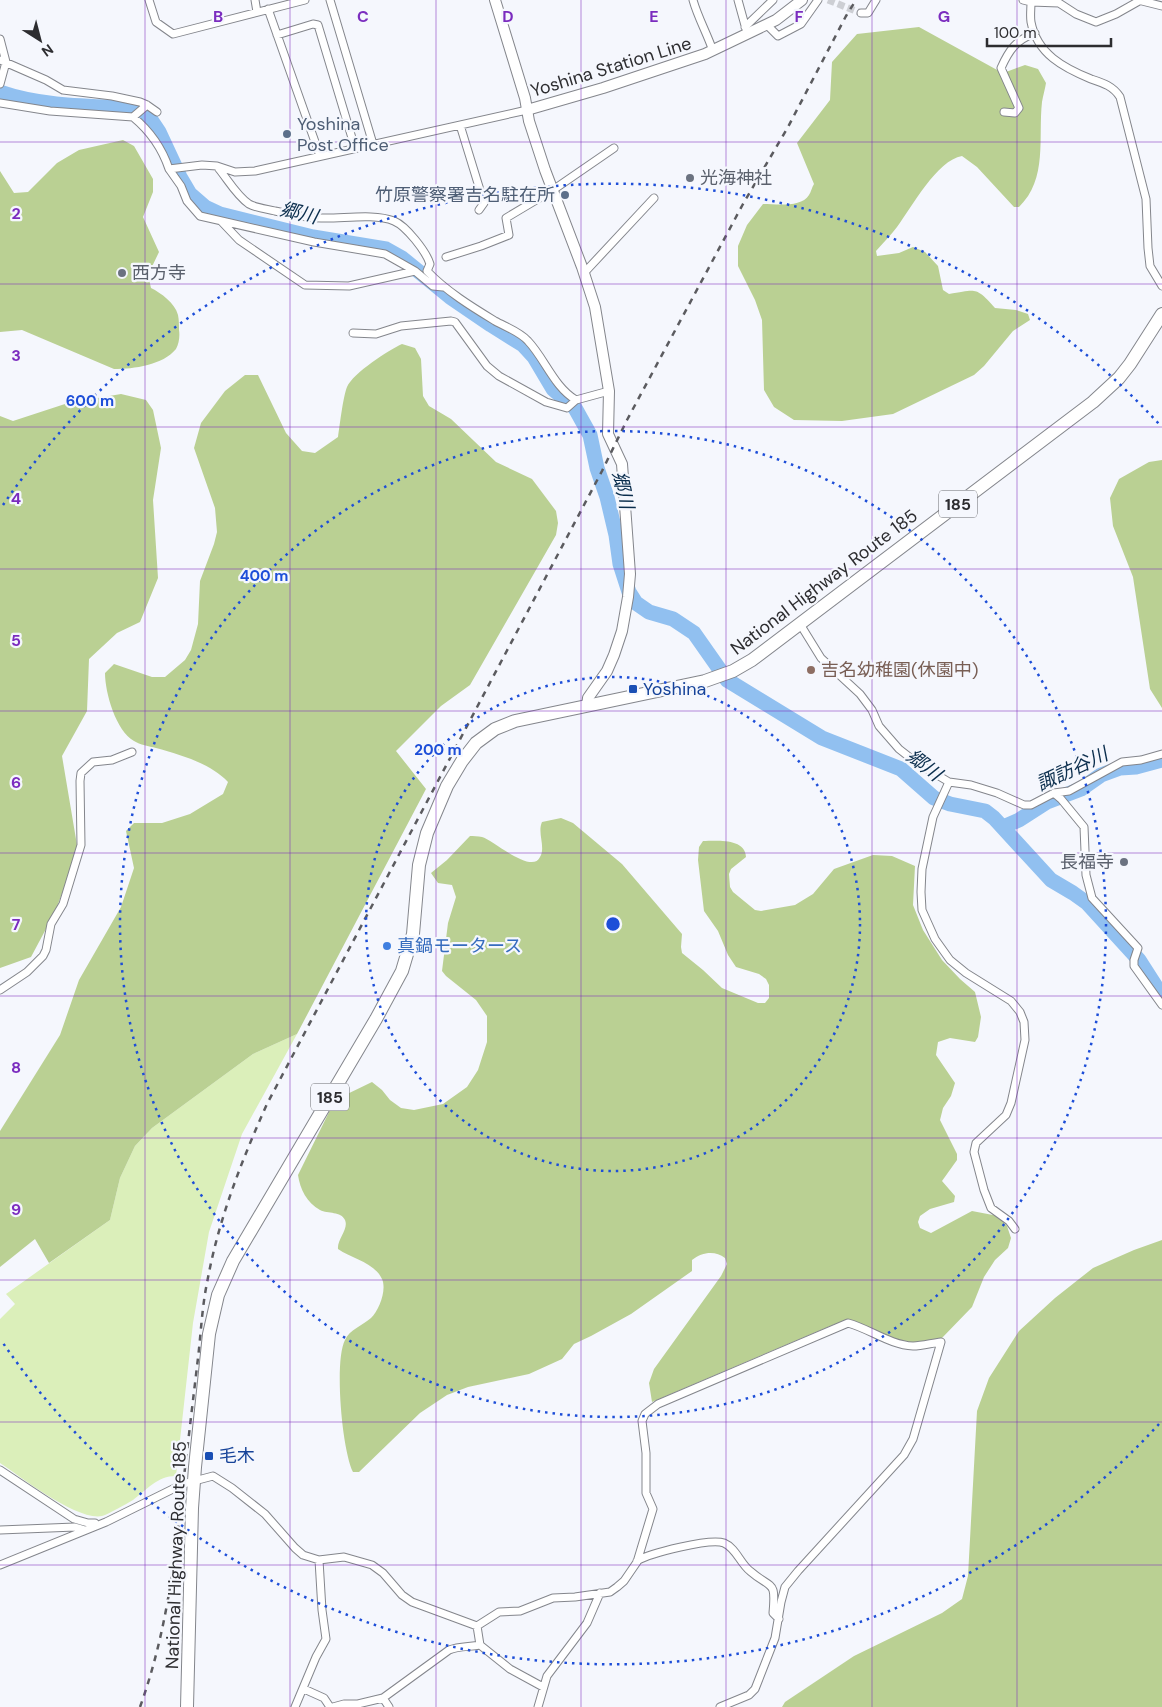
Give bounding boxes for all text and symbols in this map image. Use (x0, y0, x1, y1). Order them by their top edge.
text: B (213, 6, 223, 27)
text: C (357, 6, 369, 27)
text: D (502, 6, 514, 27)
text: E (649, 6, 659, 27)
text: F (795, 6, 804, 27)
text: G (938, 6, 950, 27)
north arrow (15, 15, 65, 65)
scale bar (987, 15, 1111, 47)
text: 100 m (994, 23, 1037, 43)
street label: Yoshina Station Line (528, 31, 694, 103)
text: N (38, 40, 57, 61)
place label: Yoshina Post Office (297, 112, 389, 157)
marker: Yoshina Post Office (281, 128, 293, 140)
place label: 光海神社 (700, 166, 772, 190)
marker: 光海神社 (684, 172, 696, 184)
place label: 竹原警察署吉名駐在所 (375, 183, 555, 207)
marker: 竹原警察署吉名駐在所 (559, 189, 571, 201)
water label: 郷川 (278, 197, 322, 230)
text: 2 (11, 203, 21, 224)
place label: 西方寺 (132, 261, 186, 285)
marker: 西方寺 (116, 267, 128, 279)
text: 3 (11, 345, 21, 366)
text: 600 m (66, 391, 114, 411)
water label: 郷川 (607, 469, 640, 513)
text: 4 (11, 488, 21, 509)
road number: 185 (939, 490, 977, 518)
street label: National Highway Route 185 (726, 504, 922, 660)
text: 400 m (240, 566, 288, 586)
text: 5 (11, 630, 21, 651)
place label: 吉名幼稚園(休園中) (821, 658, 978, 682)
marker: 吉名幼稚園(休園中) (805, 664, 817, 676)
place label: Yoshina (643, 677, 706, 701)
marker: Yoshina (627, 683, 639, 695)
text: 200 m (414, 740, 462, 760)
water label: 諏訪谷川 (1032, 741, 1114, 796)
water label: 郷川 (901, 744, 948, 788)
text: 6 (11, 772, 21, 793)
place label: 長福寺 (1060, 850, 1114, 874)
marker: 長福寺 (1118, 856, 1130, 868)
text: 7 (12, 914, 21, 935)
centre of rings (604, 915, 622, 933)
place label: 真鍋モータース (397, 934, 522, 958)
marker: 真鍋モータース (381, 940, 393, 952)
text: 8 (11, 1057, 21, 1078)
road number: 185 (311, 1084, 349, 1110)
text: 9 (11, 1199, 21, 1220)
street label: National Highway Route 185 (160, 1441, 192, 1669)
place label: 毛木 (219, 1444, 255, 1468)
marker: 毛木 (203, 1450, 215, 1462)

